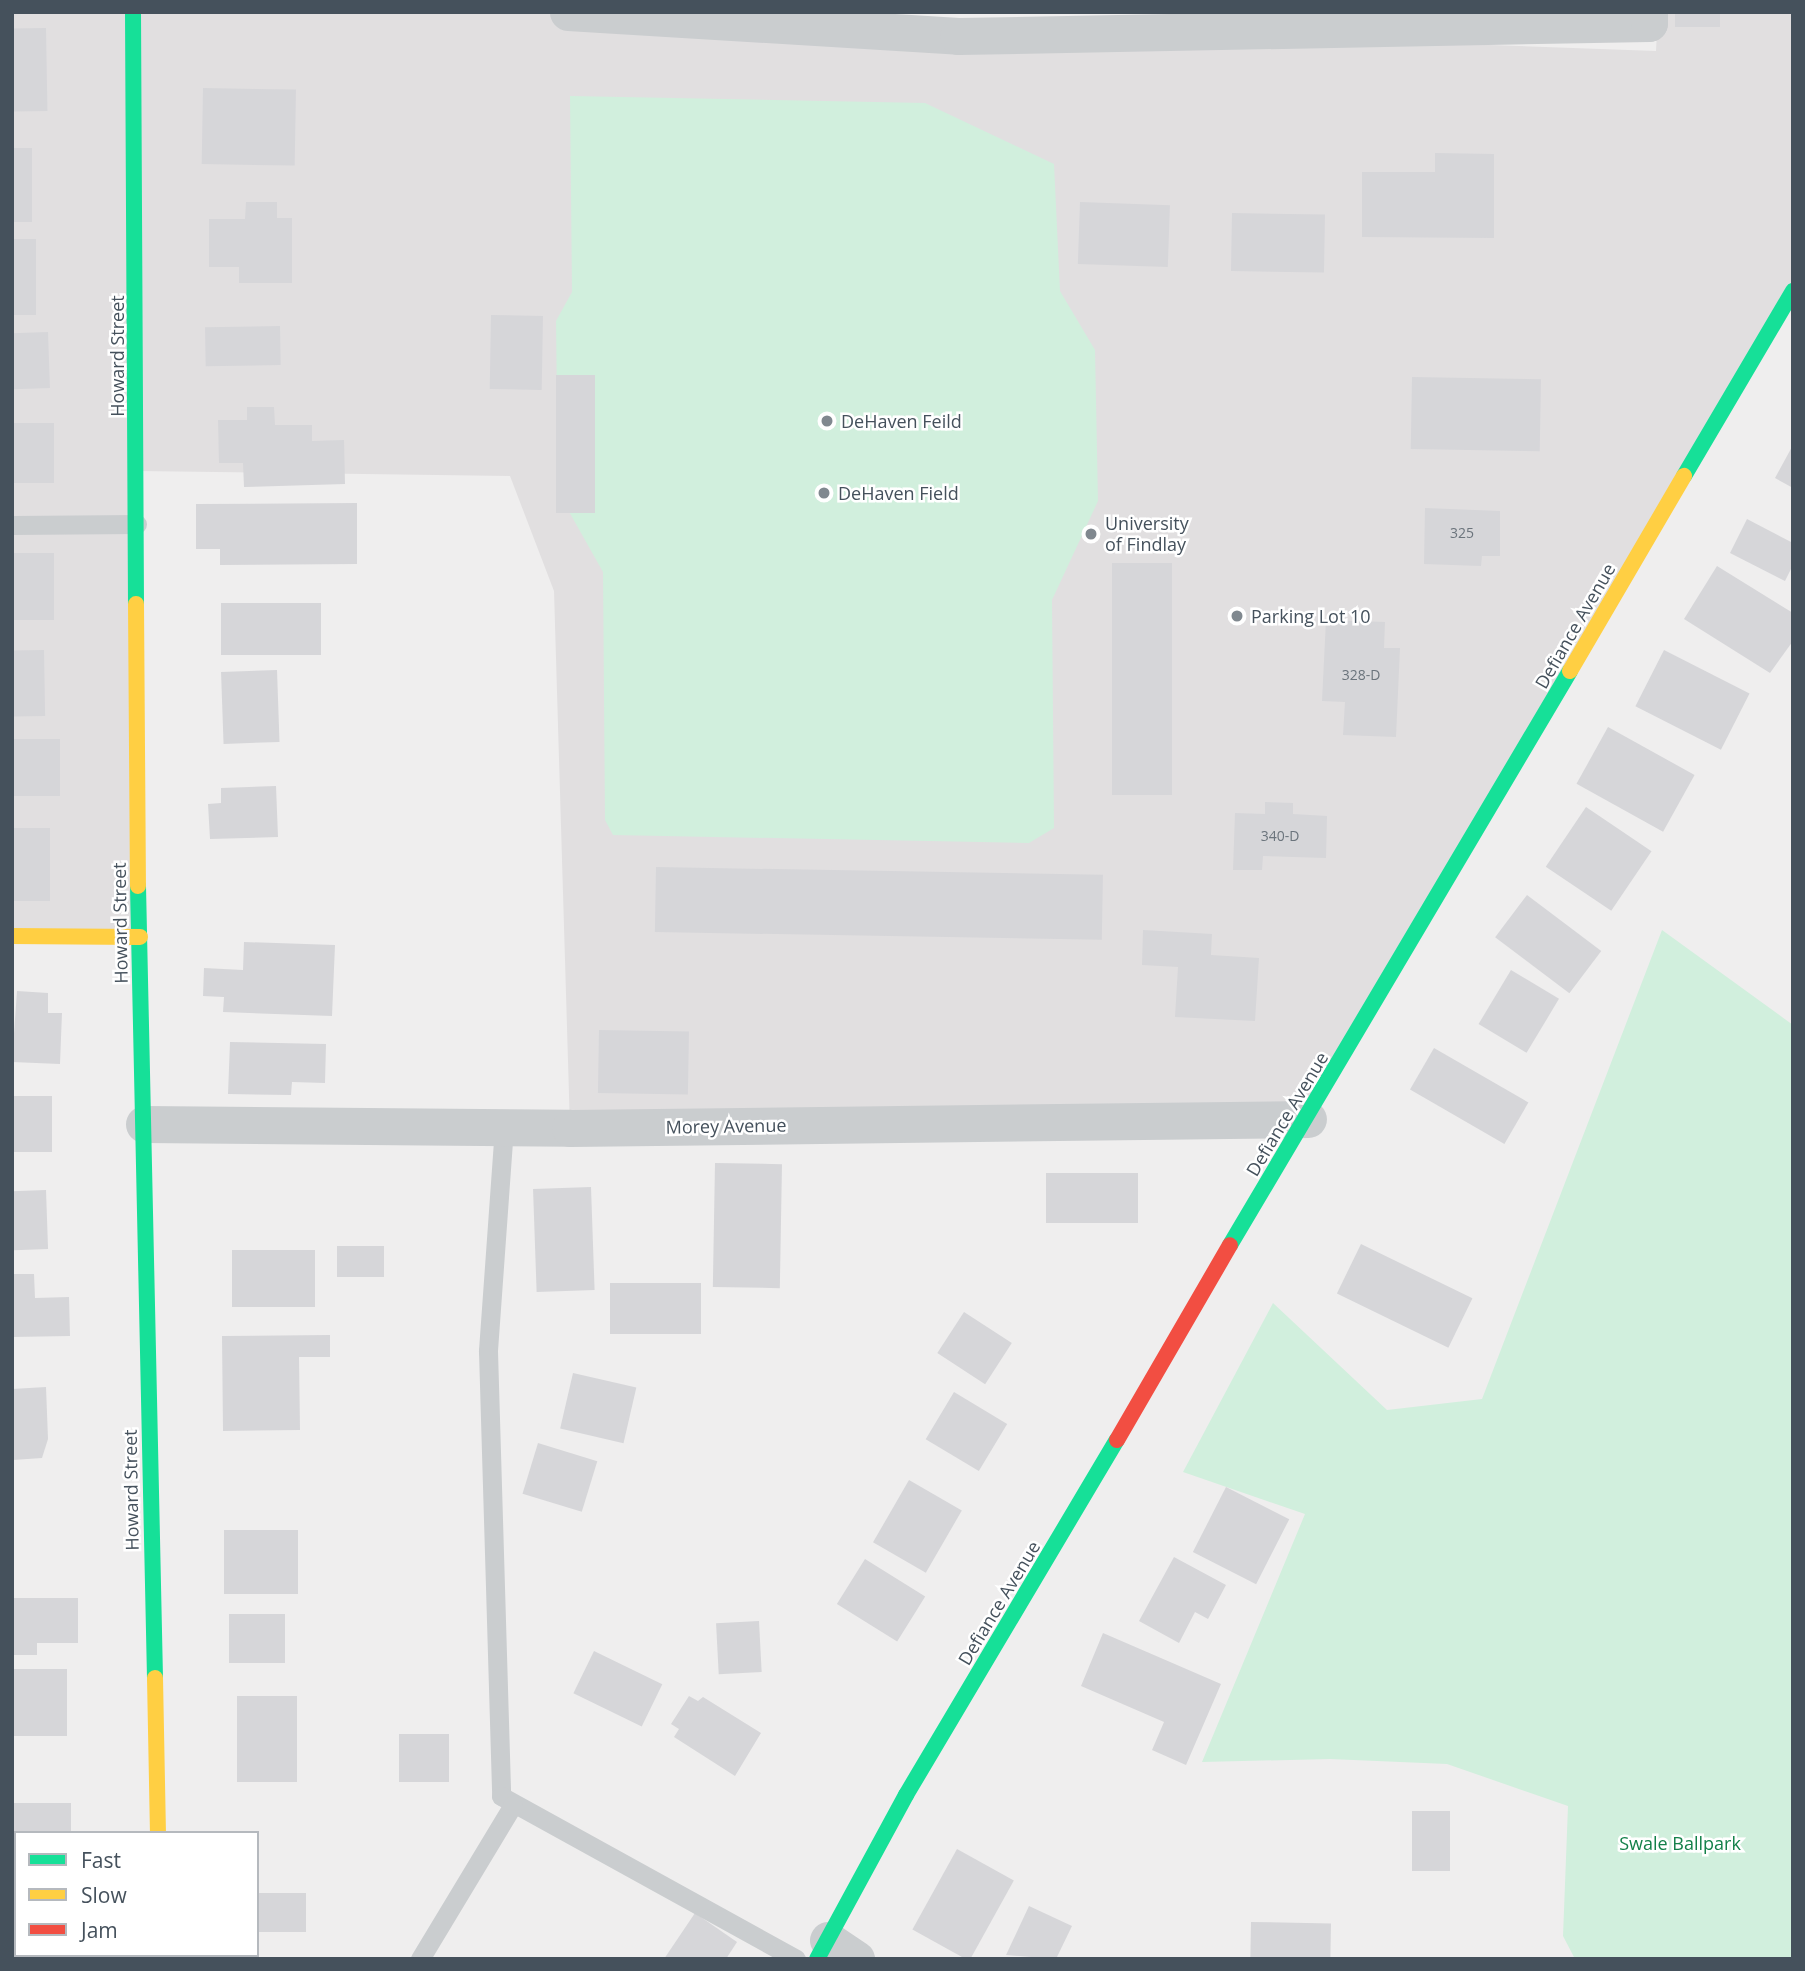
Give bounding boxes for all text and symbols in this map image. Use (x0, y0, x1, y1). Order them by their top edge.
street label: Howard Street (106, 295, 128, 417)
place label: DeHaven Feild (841, 410, 962, 432)
marker: DeHaven Feild (819, 413, 835, 429)
place label: DeHaven Field (838, 482, 959, 504)
marker: DeHaven Field (816, 485, 832, 501)
place label: University of Findlay (1105, 513, 1189, 556)
house number: 325 (1450, 525, 1474, 541)
marker: University of Findlay (1083, 526, 1099, 542)
street label: Defiance Avenue (1530, 560, 1620, 692)
place label: Parking Lot 10 (1251, 605, 1371, 627)
marker: Parking Lot 10 (1229, 608, 1245, 624)
house number: 328-D (1342, 667, 1380, 683)
house number: 340-D (1261, 828, 1299, 844)
street label: Howard Street (108, 862, 132, 984)
street label: Defiance Avenue (1241, 1048, 1333, 1180)
street label: Morey Avenue (665, 1114, 787, 1138)
street label: Howard Street (119, 1429, 143, 1551)
street label: Defiance Avenue (953, 1537, 1045, 1669)
legend (14, 1831, 259, 1957)
park label: Swale Ballpark (1619, 1832, 1741, 1854)
text: Fast (81, 1846, 121, 1874)
text: Slow (81, 1881, 127, 1909)
text: Jam (81, 1916, 118, 1944)

